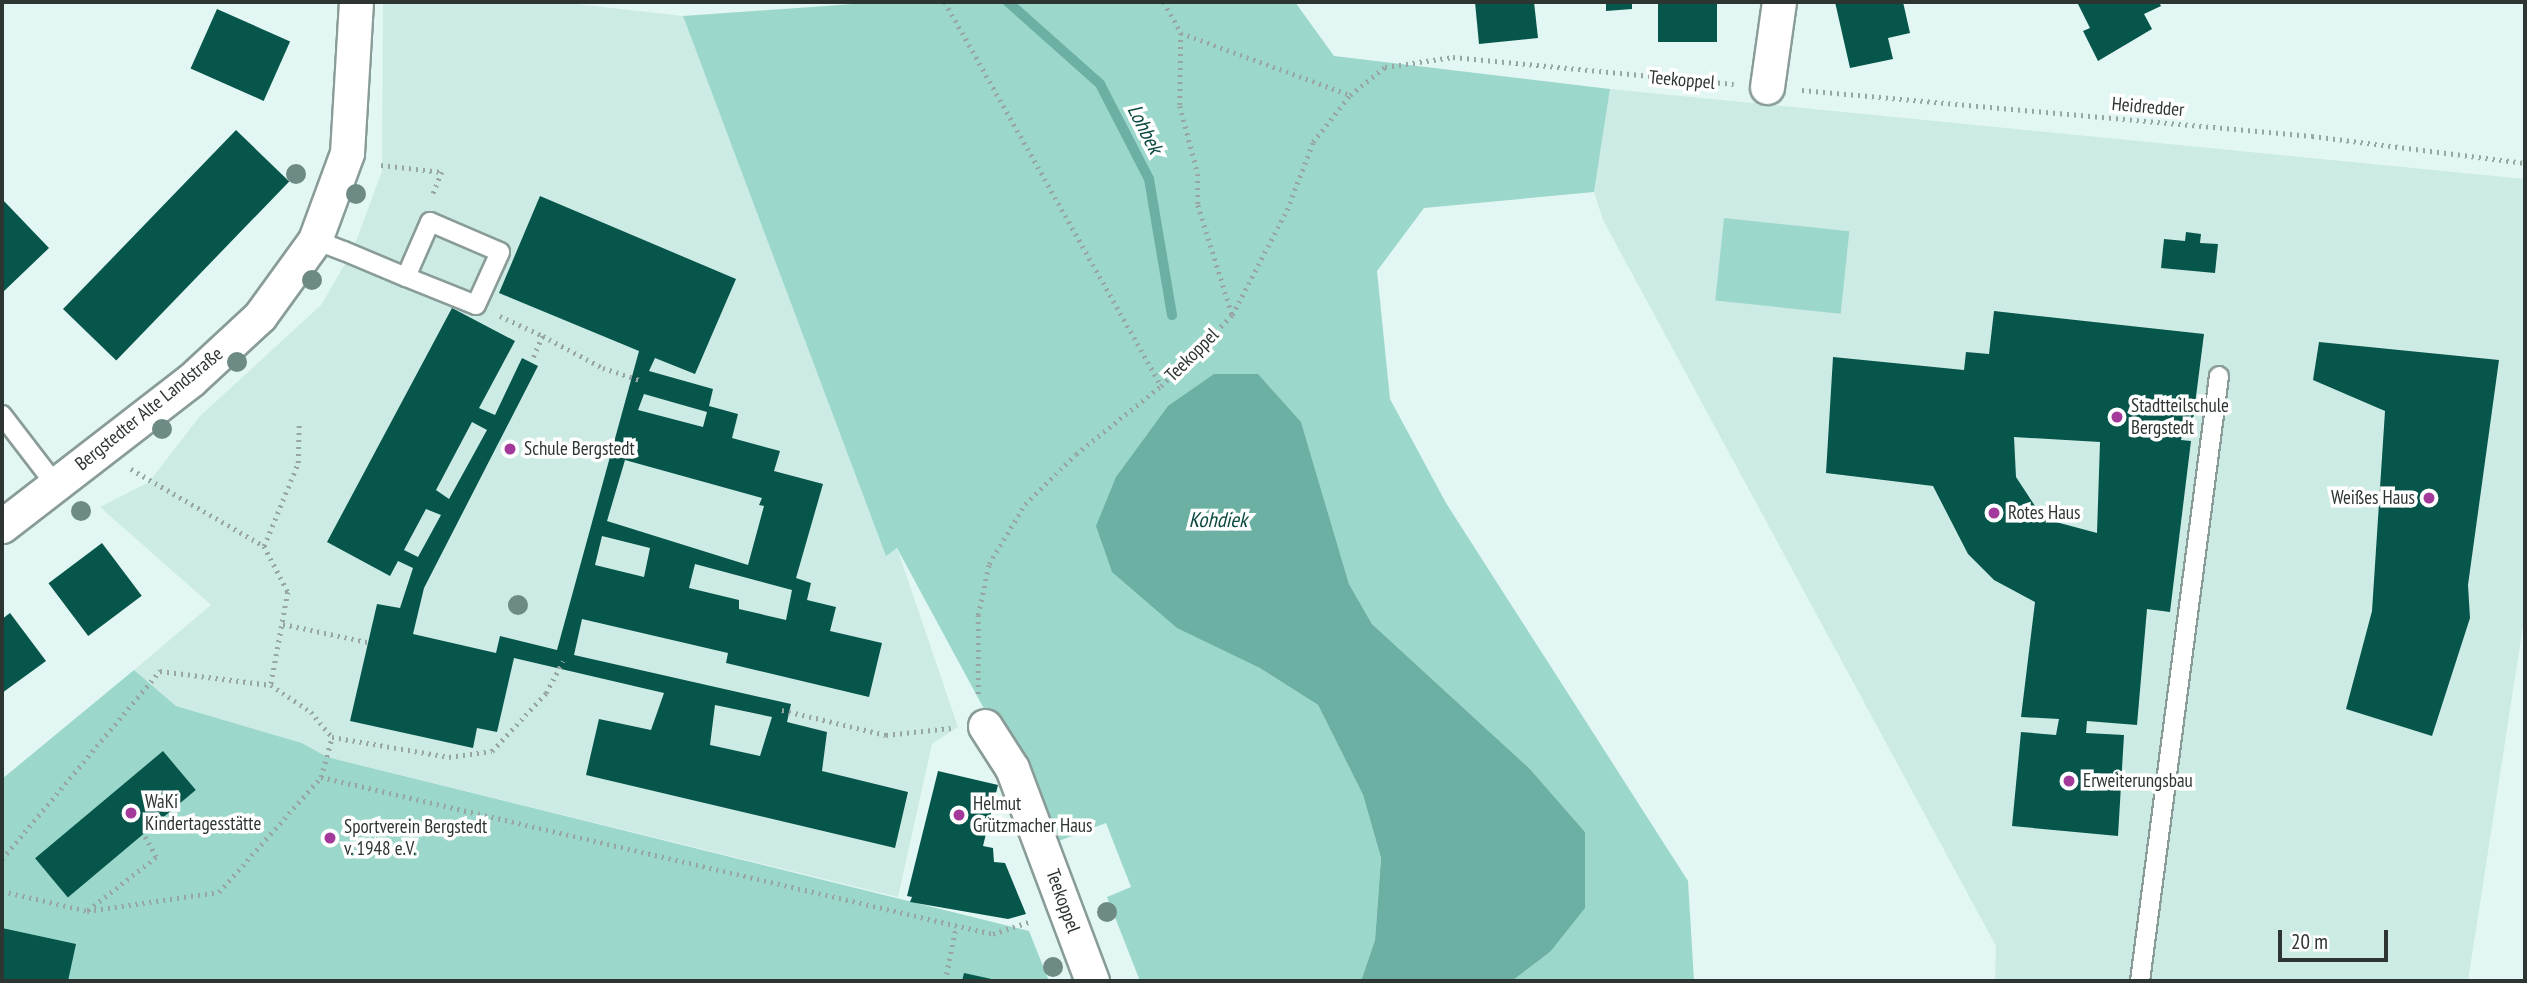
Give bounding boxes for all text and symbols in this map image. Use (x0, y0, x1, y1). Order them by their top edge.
street label: Teekoppel (1648, 66, 1716, 94)
street label: Heidredder (2111, 92, 2185, 122)
water label: Lohbek (1122, 100, 1168, 158)
street label: Teekoppel (1161, 324, 1223, 386)
street label: Bergstedter Alte Landstraße (70, 342, 228, 476)
place label: Stadtteilschule Bergstedt (2131, 395, 2229, 439)
marker: Stadtteilschule Bergstedt (2109, 409, 2125, 425)
place label: Schule Bergstedt (524, 438, 635, 460)
marker: Schule Bergstedt (502, 441, 518, 457)
place label: Weißes Haus (2331, 487, 2415, 509)
marker: Weißes Haus (2421, 490, 2437, 506)
place label: Rotes Haus (2008, 502, 2080, 524)
marker: Rotes Haus (1986, 505, 2002, 521)
water label: Kohdiek (1189, 507, 1247, 533)
place label: Erweiterungsbau (2083, 770, 2193, 792)
marker: Erweiterungsbau (2061, 773, 2077, 789)
place label: WaKi Kindertagesstätte (145, 791, 261, 835)
place label: Helmut Grützmacher Haus (973, 793, 1092, 837)
marker: WaKi Kindertagesstätte (123, 805, 139, 821)
marker: Helmut Grützmacher Haus (951, 807, 967, 823)
place label: Sportverein Bergstedt v. 1948 e.V. (344, 816, 487, 860)
marker: Sportverein Bergstedt v. 1948 e.V. (322, 830, 338, 846)
street label: Teekoppel (1041, 866, 1085, 936)
scale bar (2282, 916, 2392, 960)
text: 20 m (2291, 928, 2328, 955)

